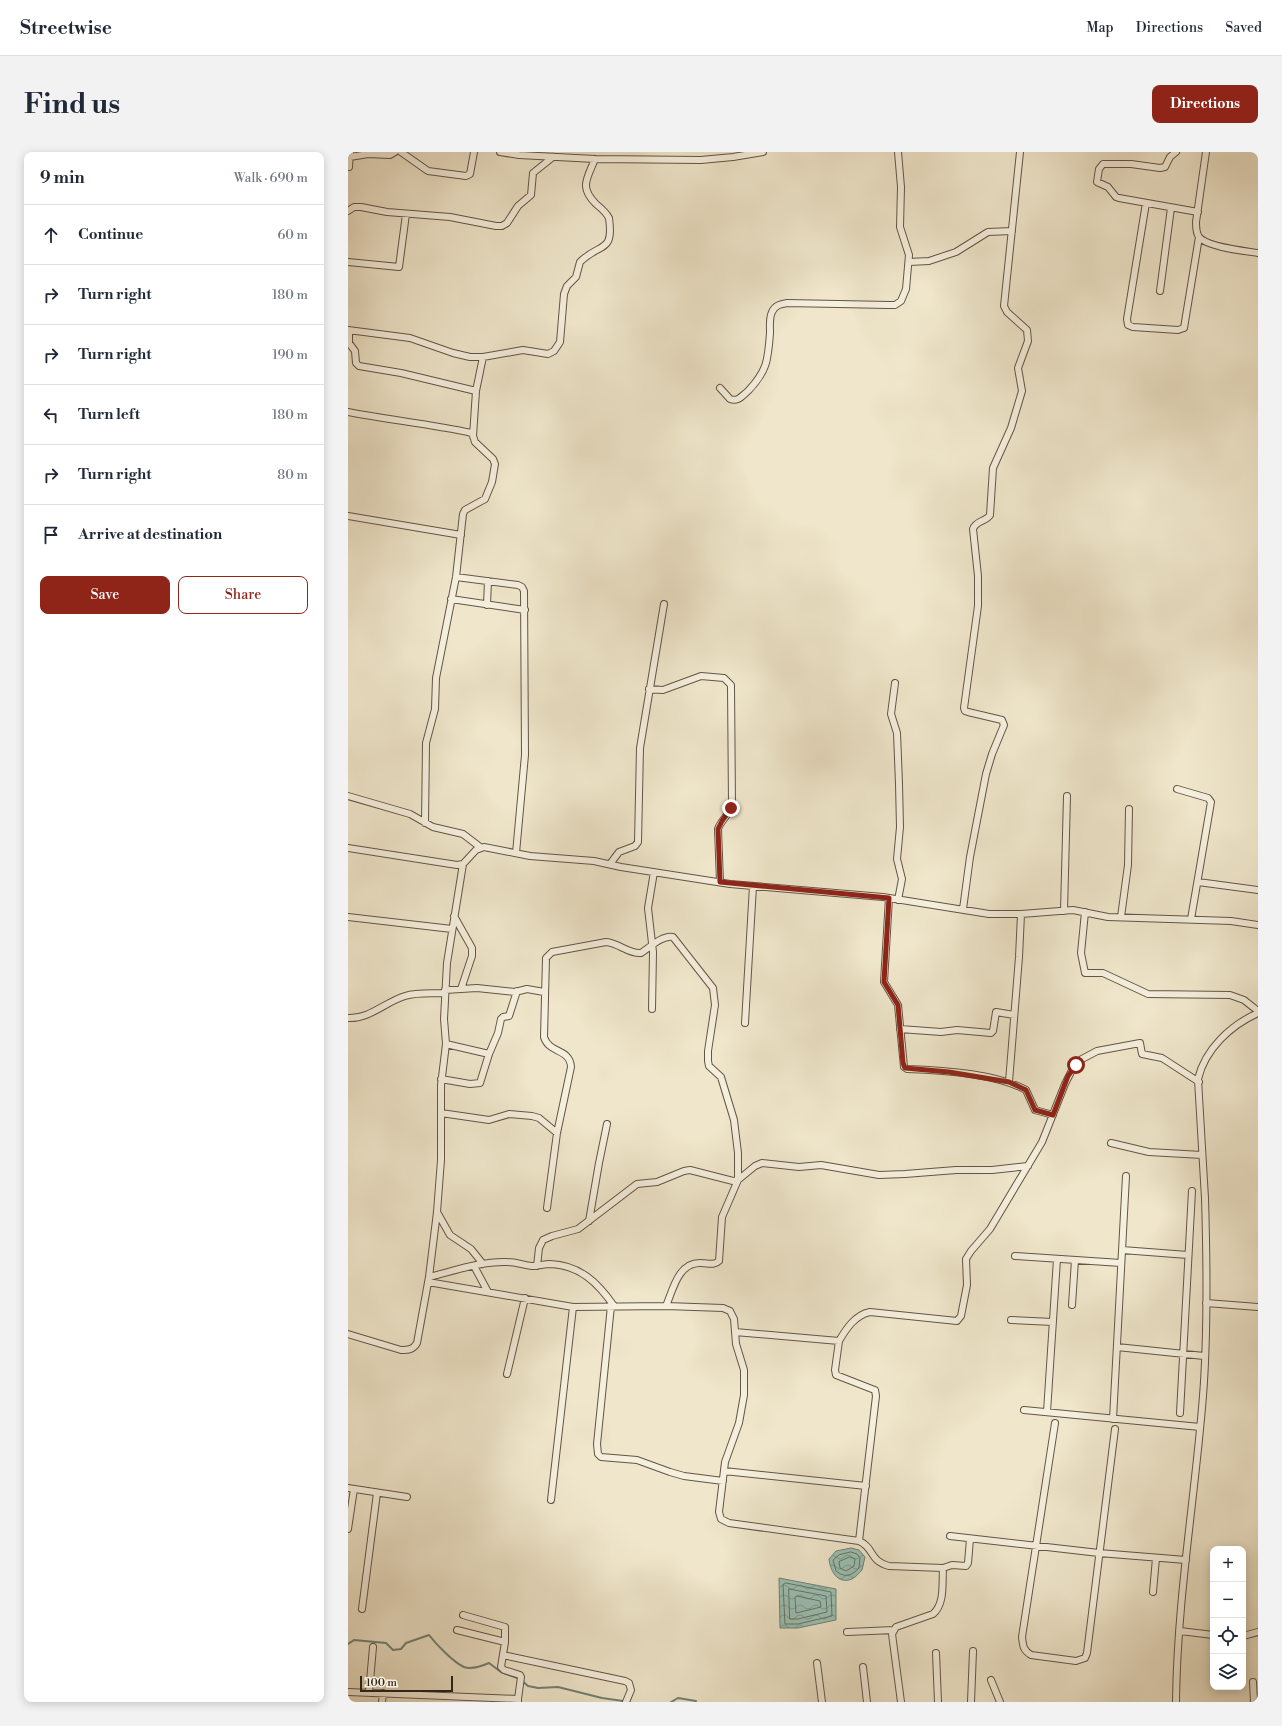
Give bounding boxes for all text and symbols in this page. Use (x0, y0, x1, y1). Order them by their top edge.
text: Streetwise (20, 16, 112, 40)
text: Map (1086, 19, 1114, 37)
text: Directions (1136, 19, 1203, 37)
text: Saved (1225, 19, 1262, 37)
button: Directions (1152, 85, 1258, 123)
text: Find us (24, 87, 120, 122)
text: 9 min (40, 167, 85, 189)
text: Walk · 690 m (234, 170, 308, 186)
icon: ahead (40, 224, 62, 246)
text: Continue (78, 225, 143, 244)
text: 60 m (277, 227, 308, 243)
icon: right (40, 284, 62, 306)
text: Turn right (78, 285, 152, 304)
text: 180 m (272, 287, 308, 303)
icon: right (40, 344, 62, 366)
text: Turn right (78, 345, 152, 364)
text: 190 m (272, 347, 308, 363)
icon: left (40, 404, 62, 426)
text: Turn left (78, 405, 140, 424)
text: 180 m (272, 407, 308, 423)
icon: right (40, 464, 62, 486)
text: Turn right (78, 465, 152, 484)
text: 80 m (277, 467, 308, 483)
icon: arrive (40, 524, 62, 546)
text: Arrive at destination (78, 525, 222, 544)
button: Save (40, 576, 170, 614)
button: Share (178, 576, 308, 614)
route end (722, 799, 740, 817)
route start (1067, 1056, 1085, 1074)
map controls (1210, 1546, 1246, 1690)
button: + (1210, 1546, 1246, 1582)
button: − (1210, 1582, 1246, 1618)
button: locate (1210, 1618, 1246, 1654)
button: layers (1210, 1654, 1246, 1690)
scale bar (360, 1674, 453, 1693)
text: 100 m (366, 1676, 397, 1690)

